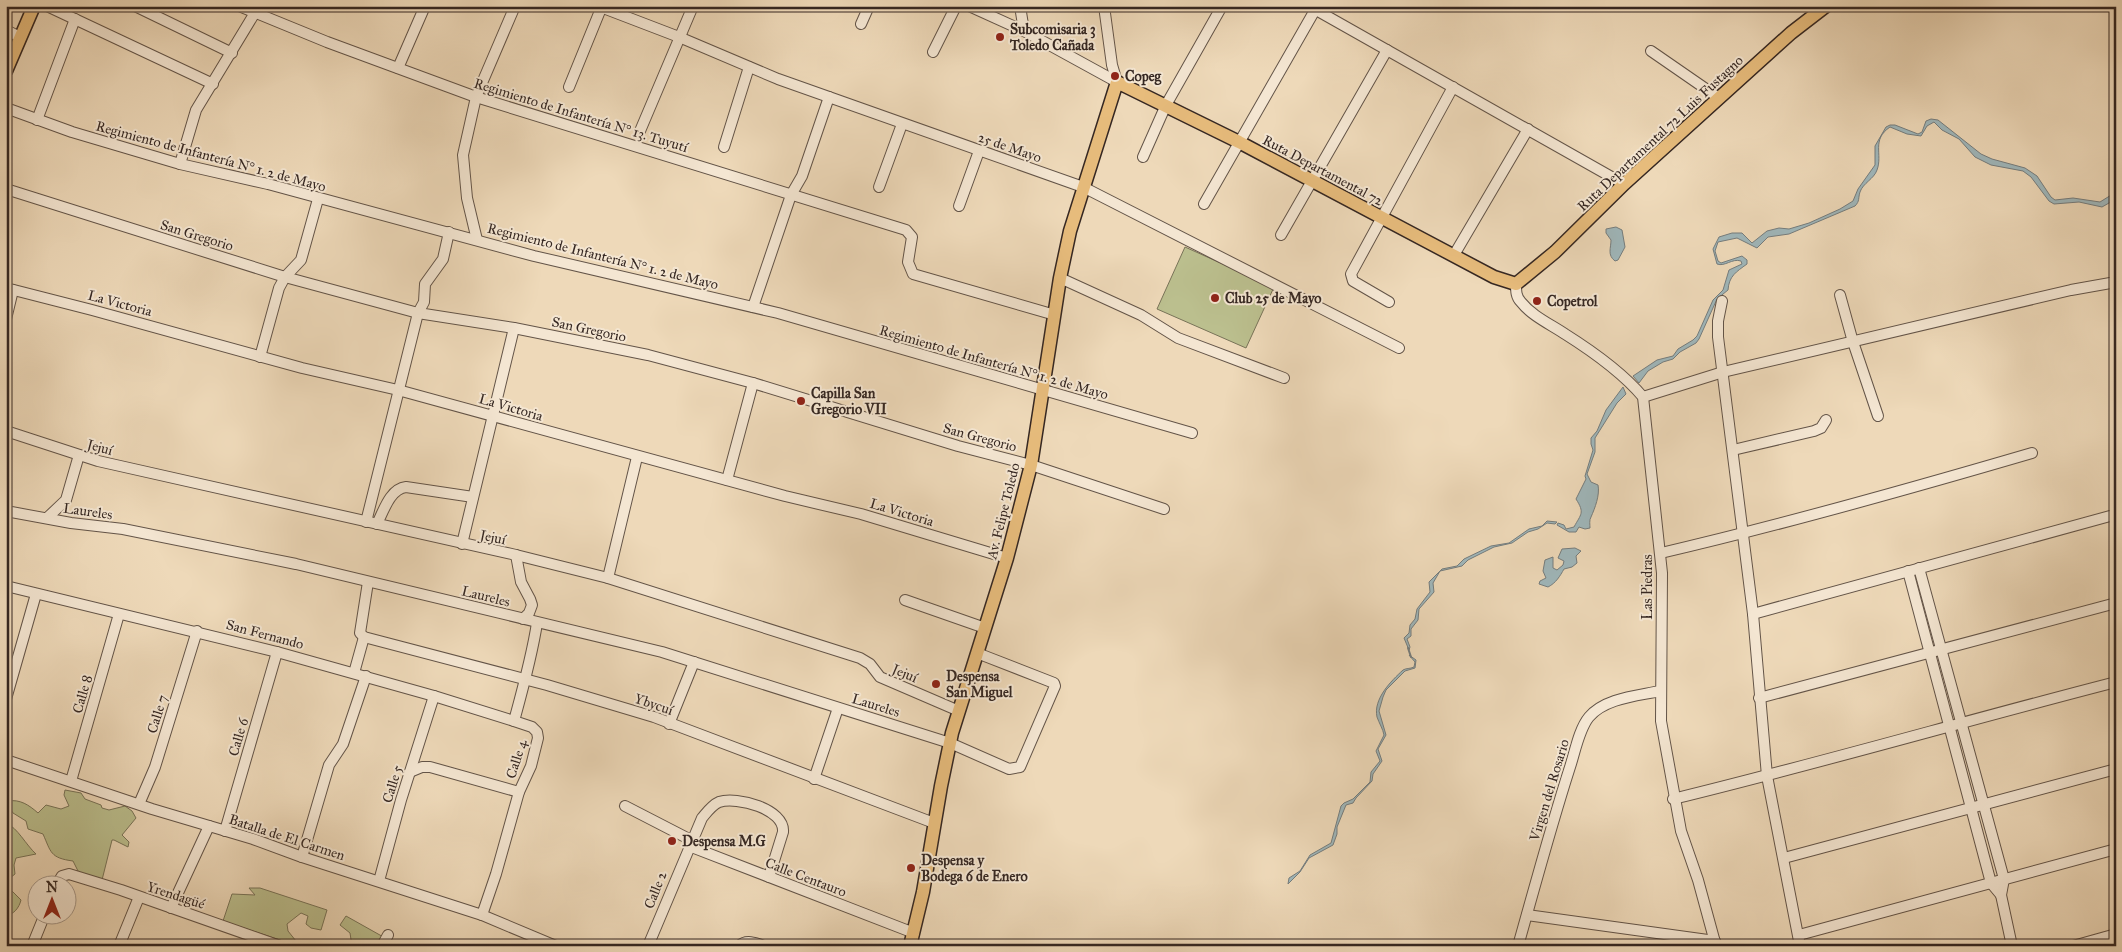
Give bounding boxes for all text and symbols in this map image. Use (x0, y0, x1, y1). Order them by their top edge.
place label: Subcomisaria 3 Toledo Cañada (1009, 21, 1096, 54)
marker: Subcomisaria 3 Toledo Cañada (994, 31, 1006, 43)
street label: Ruta Departamental 72 Luis Fustagno (1574, 52, 1747, 215)
place label: Copeg (1125, 68, 1162, 86)
marker: Copeg (1109, 70, 1121, 82)
street label: Regimiento de Infantería N° 13. Tuyutí (472, 75, 691, 157)
street label: Regimiento de Infantería N° 1. 2 de Mayo (94, 118, 328, 195)
street label: 25 de Mayo (976, 129, 1044, 166)
street label: Ruta Departamental 72 (1260, 131, 1386, 209)
street label: San Gregorio (158, 216, 235, 255)
street label: Regimiento de Infantería N° 1. 2 de Mayo (486, 220, 720, 293)
street label: La Victoria (86, 287, 154, 320)
place label: Club 25 de Mayo (1225, 290, 1322, 308)
marker: Club 25 de Mayo (1209, 292, 1221, 304)
place label: Copetrol (1547, 293, 1599, 311)
marker: Copetrol (1531, 295, 1543, 307)
street label: San Gregorio (550, 313, 628, 346)
street label: Regimiento de Infantería N° 1. 2 de Mayo (877, 322, 1110, 403)
place label: Capilla San Gregorio VII (811, 385, 887, 419)
street label: La Victoria (477, 390, 545, 425)
marker: Capilla San Gregorio VII (795, 395, 807, 407)
street label: San Gregorio (941, 419, 1019, 455)
street label: Jejuí (83, 435, 116, 460)
street label: Av. Felipe Toledo (983, 461, 1024, 562)
street label: La Victoria (868, 495, 936, 530)
street label: Laureles (62, 500, 114, 523)
street label: Jejuí (476, 526, 508, 550)
street label: Las Piedras (1639, 554, 1656, 620)
street label: Laureles (460, 582, 512, 611)
street label: San Fernando (224, 616, 306, 653)
street label: Jejuí (887, 660, 921, 688)
place label: Despensa San Miguel (946, 668, 1014, 702)
street label: Calle 8 (69, 673, 96, 715)
marker: Despensa San Miguel (930, 678, 942, 690)
street label: Ybycuí (632, 690, 676, 719)
street label: Laureles (850, 690, 902, 721)
street label: Calle 7 (144, 693, 171, 735)
street label: Calle 6 (225, 715, 252, 758)
street label: Calle 4 (502, 737, 531, 781)
street label: Virgen del Rosario (1526, 737, 1573, 844)
street label: Calle 5 (379, 763, 406, 805)
street label: Batalla de El Carmen (227, 811, 347, 864)
place label: Despensa M.G (682, 833, 766, 851)
marker: Despensa M.G (666, 835, 678, 847)
place label: Despensa y Bodega 6 de Enero (921, 852, 1028, 886)
street label: Calle Centauro (763, 854, 849, 901)
marker: Despensa y Bodega 6 de Enero (905, 862, 917, 874)
street label: Calle 2 (640, 869, 671, 911)
north arrow (28, 874, 78, 924)
street label: Yrendagüé (145, 878, 207, 913)
text: N (46, 879, 58, 896)

